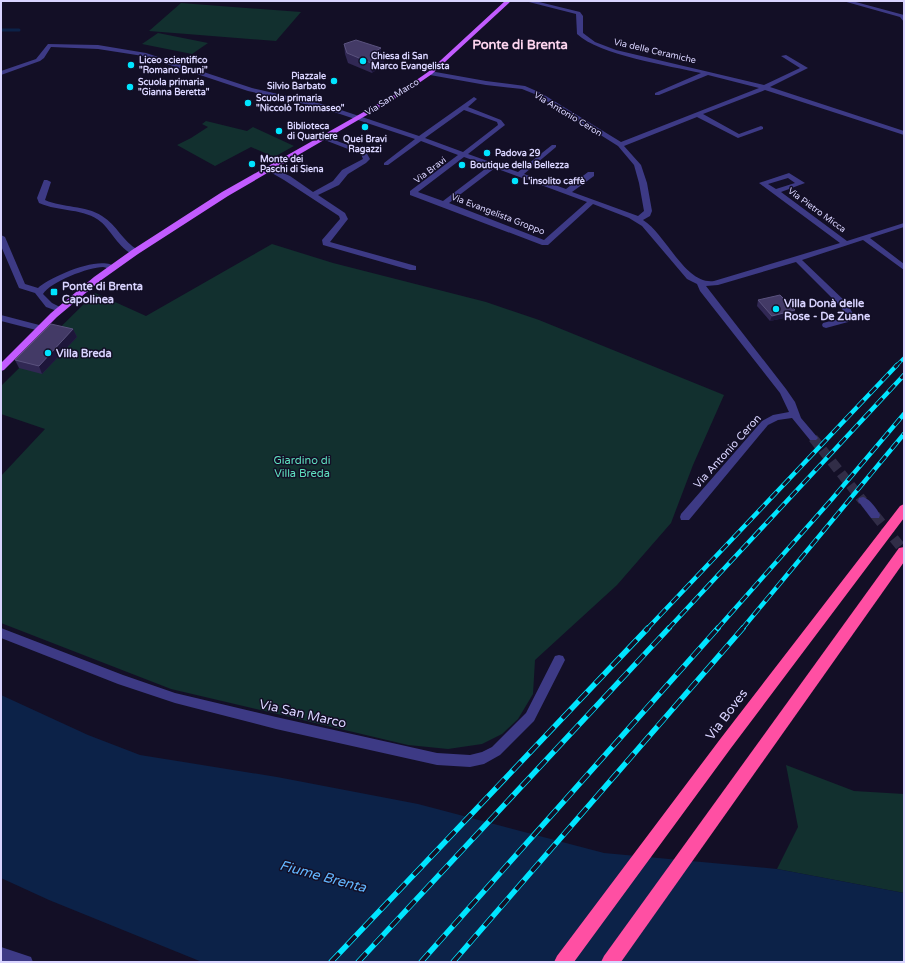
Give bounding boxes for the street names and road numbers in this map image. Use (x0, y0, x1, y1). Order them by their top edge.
street label: Via delle Ceramiche (613, 37, 697, 66)
street label: Via San Marco (363, 76, 422, 118)
street label: Via Antonio Ceron (532, 90, 604, 139)
street label: Via Bravi (412, 155, 449, 186)
street label: Via Pietro Micca (786, 186, 848, 235)
street label: Via Evangelista Groppo (449, 192, 547, 238)
street label: Via Antonio Ceron (691, 412, 764, 491)
street label: Via Boves (702, 686, 751, 743)
street label: Via San Marco (258, 696, 348, 732)

